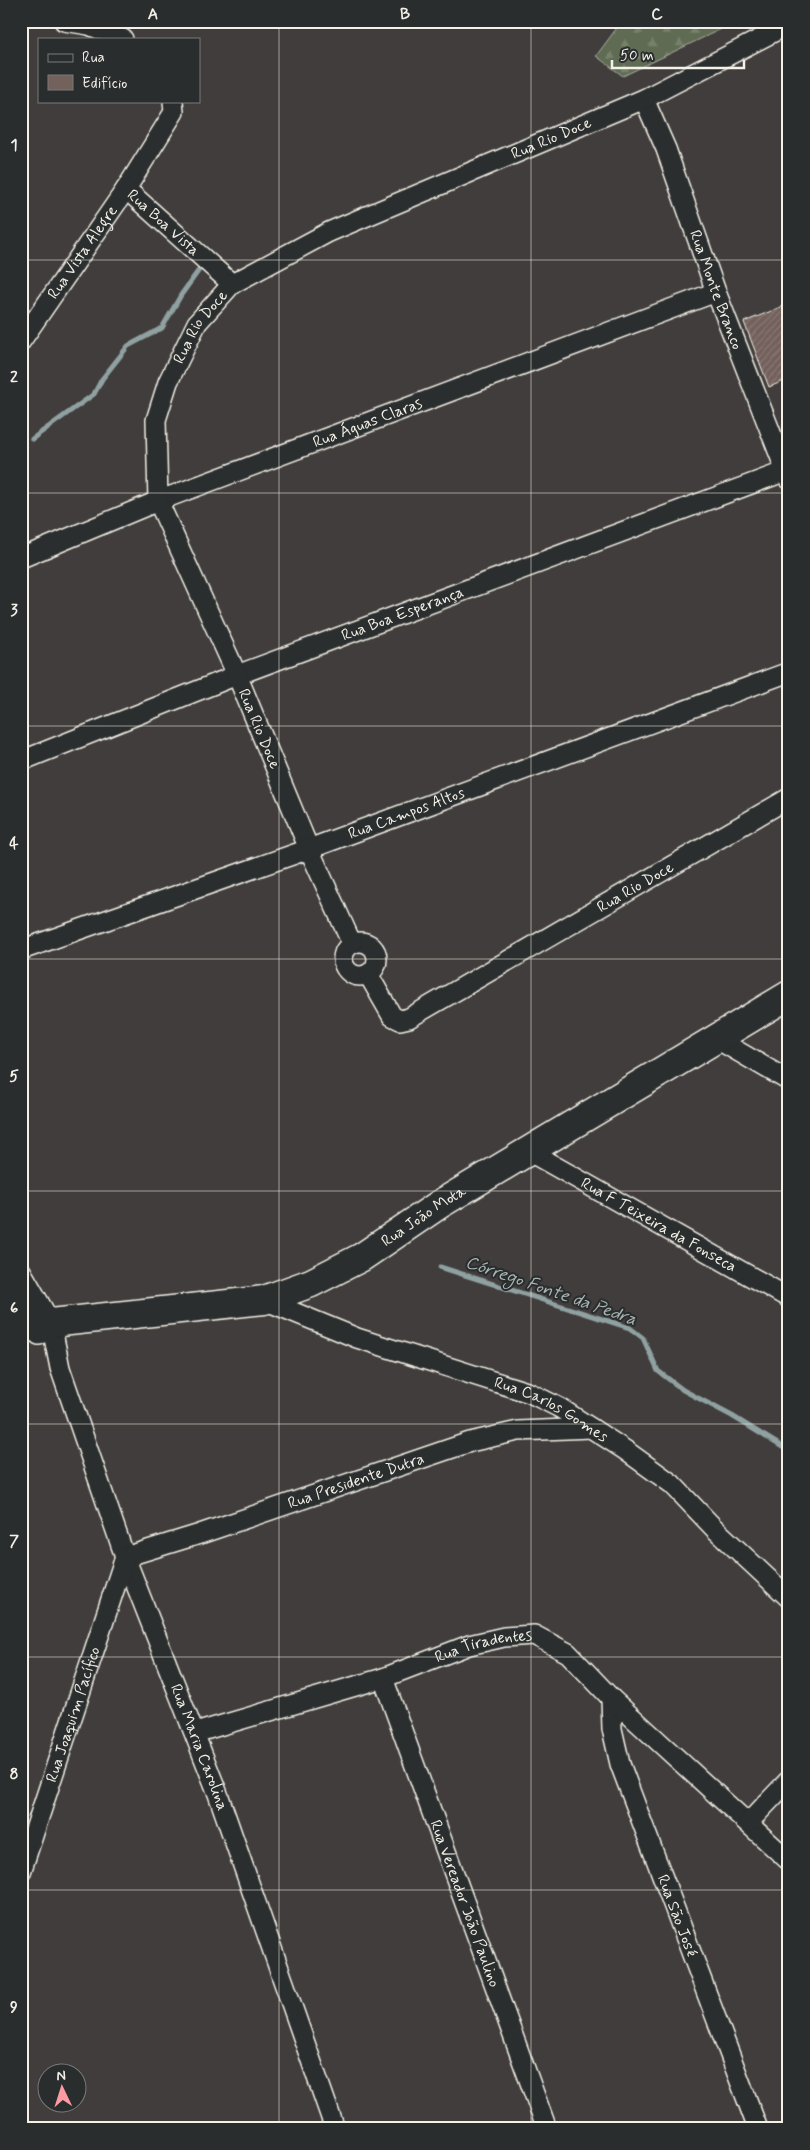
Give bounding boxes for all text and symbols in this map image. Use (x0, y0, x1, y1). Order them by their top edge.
text: A (148, 4, 158, 25)
text: B (400, 4, 410, 25)
text: C (651, 4, 663, 25)
legend (38, 38, 200, 102)
scale bar (612, 38, 745, 70)
text: 50 m (620, 46, 654, 66)
text: Rua (82, 48, 105, 68)
text: Edifício (82, 74, 127, 94)
street label: Rua Rio Doce (508, 112, 595, 164)
text: 1 (10, 135, 18, 156)
street label: Rua Boa Vista (123, 184, 204, 261)
street label: Rua Vista Alegre (43, 201, 122, 303)
street label: Rua Monte Branco (685, 227, 748, 353)
street label: Rua Rio Doce (168, 285, 233, 367)
text: 2 (10, 367, 18, 388)
street label: Rua Águas Claras (310, 392, 425, 453)
street label: Rua Boa Esperança (338, 581, 467, 646)
text: 3 (10, 600, 18, 621)
street label: Rua Rio Doce (233, 686, 286, 773)
street label: Rua Campos Altos (345, 782, 468, 844)
text: 4 (9, 833, 19, 854)
street label: Rua Rio Doce (593, 856, 678, 917)
text: 5 (9, 1066, 19, 1087)
street label: Rua F Teixeira da Fonseca (577, 1172, 740, 1277)
street label: Rua João Mota (377, 1180, 470, 1252)
water label: Córrego Fonte da Pedra (462, 1250, 640, 1333)
text: 6 (10, 1298, 18, 1319)
street label: Rua Carlos Gomes (491, 1372, 612, 1447)
street label: Rua Presidente Dutra (285, 1448, 427, 1514)
text: 7 (9, 1531, 19, 1552)
street label: Rua Tiradentes (432, 1625, 533, 1668)
street label: Rua Joaquim Pacífico (41, 1644, 105, 1785)
street label: Rua Maria Carolina (165, 1681, 233, 1813)
text: 8 (9, 1764, 19, 1785)
street label: Rua Vereador João Paulino (425, 1817, 505, 1990)
street label: Rua São José (652, 1872, 702, 1960)
text: 9 (10, 1997, 18, 2018)
north arrow (38, 2062, 88, 2112)
text: N (56, 2067, 66, 2085)

